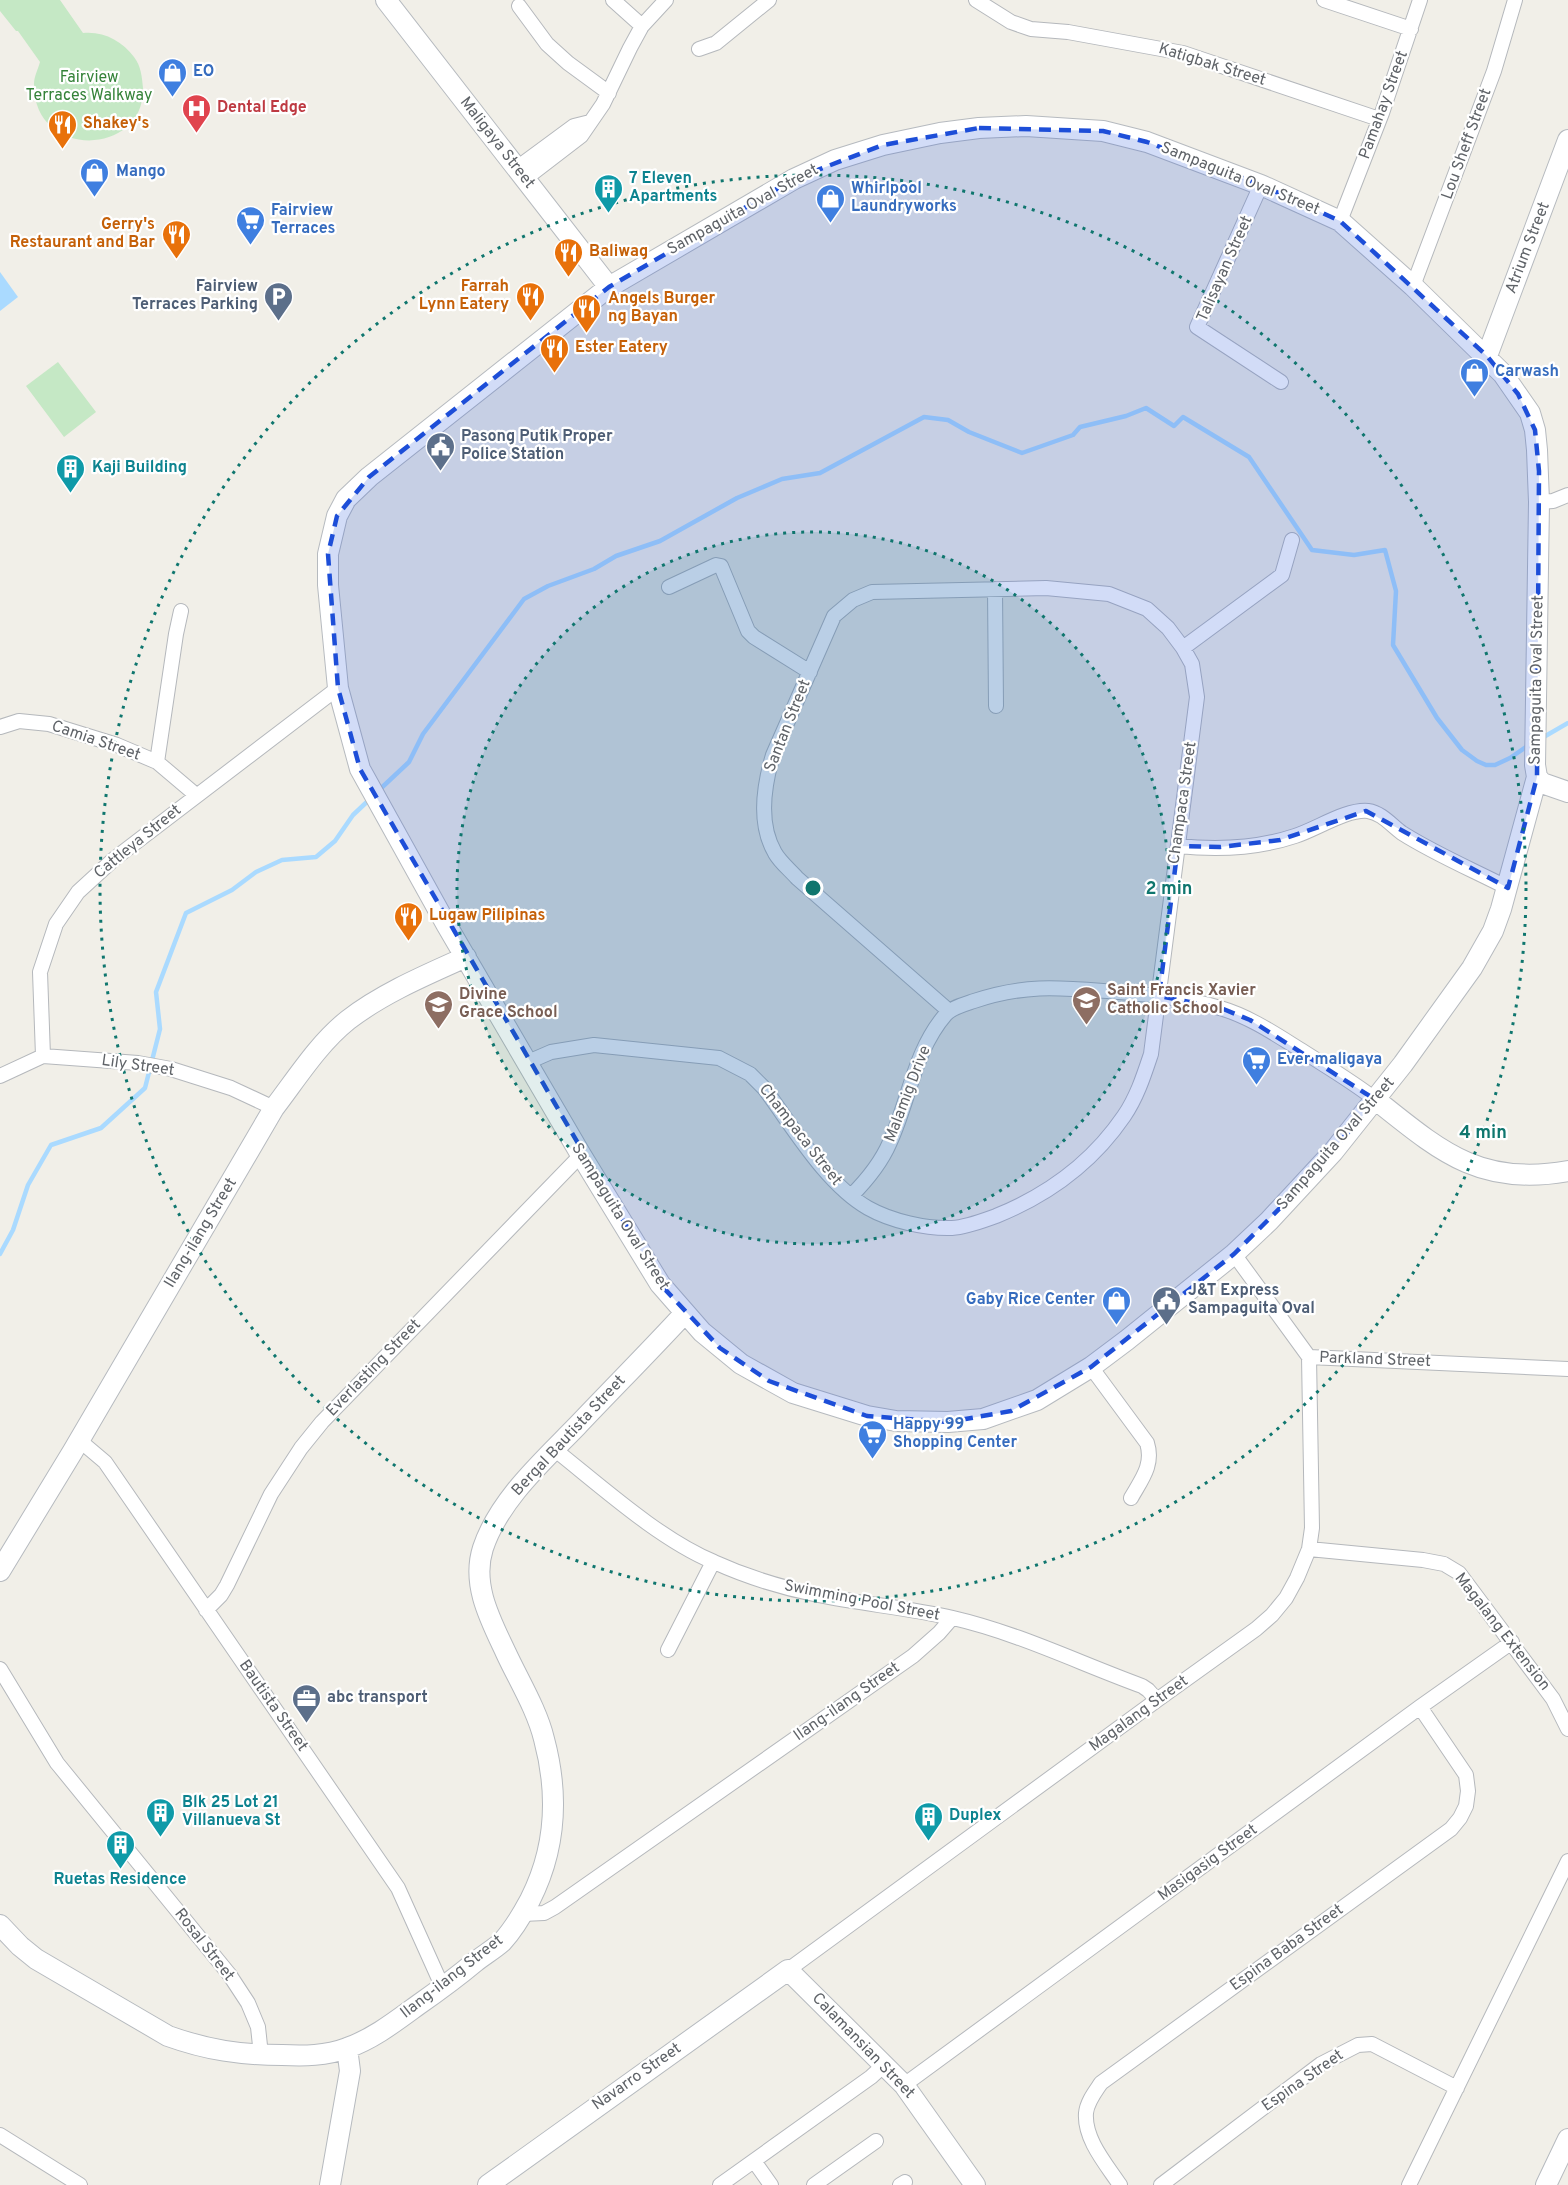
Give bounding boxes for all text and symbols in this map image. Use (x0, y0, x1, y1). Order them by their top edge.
street label: Katigbak Street (1156, 39, 1268, 91)
street label: Pamahay Street (1355, 48, 1413, 162)
shop icon: EO (156, 56, 188, 98)
place label: EO (193, 62, 214, 82)
park label: Fairview Terraces Walkway (26, 68, 152, 106)
street label: Lou Sheff Street (1438, 86, 1496, 202)
hospital icon: Dental Edge (180, 92, 212, 134)
street label: Maligaya Street (455, 93, 539, 193)
place label: Dental Edge (217, 98, 307, 118)
restaurant icon: Shakey's (46, 108, 78, 150)
place label: Shakey's (83, 114, 149, 134)
street label: Sampaguita Oval Street (1158, 138, 1322, 220)
shop icon: Mango (79, 156, 111, 198)
street label: Sampaguita Oval Street (664, 160, 822, 260)
place label: Mango (116, 162, 166, 182)
place label: 7 Eleven Apartments (629, 169, 718, 207)
building icon: 7 Eleven Apartments (592, 172, 624, 214)
place label: Whirlpool Laundryworks (851, 179, 957, 217)
shop icon: Whirlpool Laundryworks (814, 182, 846, 224)
street label: Atrium Street (1501, 199, 1555, 297)
place label: Fairview Terraces (271, 201, 336, 239)
supermarket icon: Fairview Terraces (234, 204, 266, 246)
street label: Talisayan Street (1193, 213, 1257, 325)
place label: Gerry's Restaurant and Bar (10, 215, 155, 253)
restaurant icon: Gerry's Restaurant and Bar (160, 218, 192, 260)
restaurant icon: Baliwag (552, 236, 584, 278)
place label: Baliwag (589, 242, 648, 262)
place label: Fairview Terraces Parking (132, 277, 258, 315)
place label: Farrah Lynn Eatery (419, 277, 509, 315)
parking icon: Fairview Terraces Parking (263, 280, 295, 322)
restaurant icon: Farrah Lynn Eatery (514, 280, 546, 322)
place label: Angels Burger ng Bayan (608, 289, 715, 327)
restaurant icon: Angels Burger ng Bayan (571, 292, 603, 334)
restaurant icon: Ester Eatery (538, 332, 570, 374)
place label: Ester Eatery (575, 338, 668, 358)
shop icon: Carwash (1458, 356, 1490, 398)
place label: Carwash (1495, 362, 1559, 382)
place label: Pasong Putik Proper Police Station (461, 427, 613, 465)
public building icon: Pasong Putik Proper Police Station (424, 430, 456, 472)
building icon: Kaji Building (55, 452, 87, 494)
place label: Kaji Building (92, 458, 187, 478)
street label: Sampaguita Oval Street (1526, 595, 1548, 765)
street label: Santan Street (760, 677, 816, 775)
street label: Camia Street (49, 716, 143, 766)
street label: Champaca Street (1164, 740, 1202, 866)
street label: Cattleya Street (90, 801, 186, 883)
centre of rings (803, 878, 823, 898)
text: 2 min (1145, 878, 1193, 901)
restaurant icon: Lugaw Pilipinas (392, 900, 424, 942)
place label: Lugaw Pilipinas (429, 906, 546, 926)
place label: Saint Francis Xavier Catholic School (1107, 981, 1256, 1019)
school or university icon: Saint Francis Xavier Catholic School (1070, 984, 1102, 1026)
place label: Divine Grace School (459, 985, 558, 1023)
school or university icon: Divine Grace School (422, 988, 454, 1030)
street label: Malamig Drive (880, 1043, 936, 1145)
supermarket icon: Ever maligaya (1240, 1044, 1272, 1086)
place label: Ever maligaya (1277, 1050, 1382, 1070)
street label: Lily Street (100, 1051, 176, 1081)
street label: Sampaguita Oval Street (1273, 1073, 1399, 1215)
street label: Champaca Street (754, 1080, 846, 1190)
text: 4 min (1459, 1122, 1507, 1145)
street label: Sampaguita Oval Street (567, 1140, 673, 1294)
street label: Ilang-ilang Street (160, 1174, 242, 1292)
place label: J&T Express Sampaguita Oval (1188, 1281, 1315, 1319)
shop icon: Gaby Rice Center (1100, 1284, 1132, 1326)
public building icon: J&T Express Sampaguita Oval (1151, 1284, 1183, 1326)
place label: Gaby Rice Center (966, 1290, 1095, 1310)
street label: Everlasting Street (322, 1315, 426, 1421)
street label: Parkland Street (1319, 1348, 1431, 1372)
street label: Bergal Bautista Street (508, 1371, 630, 1501)
place label: Happy 99 Shopping Center (893, 1415, 1017, 1453)
supermarket icon: Happy 99 Shopping Center (856, 1418, 888, 1460)
street label: Magalang Extension (1450, 1569, 1554, 1695)
street label: Swimming Pool Street (782, 1576, 942, 1626)
street label: Bautista Street (234, 1656, 312, 1756)
street label: Ilang-ilang Street (790, 1658, 904, 1746)
street label: Magalang Street (1086, 1671, 1192, 1757)
office icon: abc transport (290, 1682, 322, 1724)
place label: abc transport (327, 1688, 428, 1708)
place label: Blk 25 Lot 21 Villanueva St (182, 1793, 281, 1831)
building icon: Blk 25 Lot 21 Villanueva St (145, 1796, 177, 1838)
building icon: Duplex (912, 1800, 944, 1842)
place label: Duplex (949, 1806, 1002, 1826)
street label: Masigasig Street (1154, 1820, 1262, 1906)
building icon: Ruetas Residence (104, 1828, 136, 1870)
place label: Ruetas Residence (54, 1870, 187, 1890)
street label: Espina Baba Street (1226, 1900, 1348, 1996)
street label: Rosal Street (169, 1905, 239, 1985)
street label: Ilang-ilang Street (397, 1931, 507, 2023)
street label: Calamansian Street (807, 1989, 919, 2103)
street label: Navarro Street (588, 2039, 686, 2115)
street label: Espina Street (1258, 2046, 1348, 2116)

